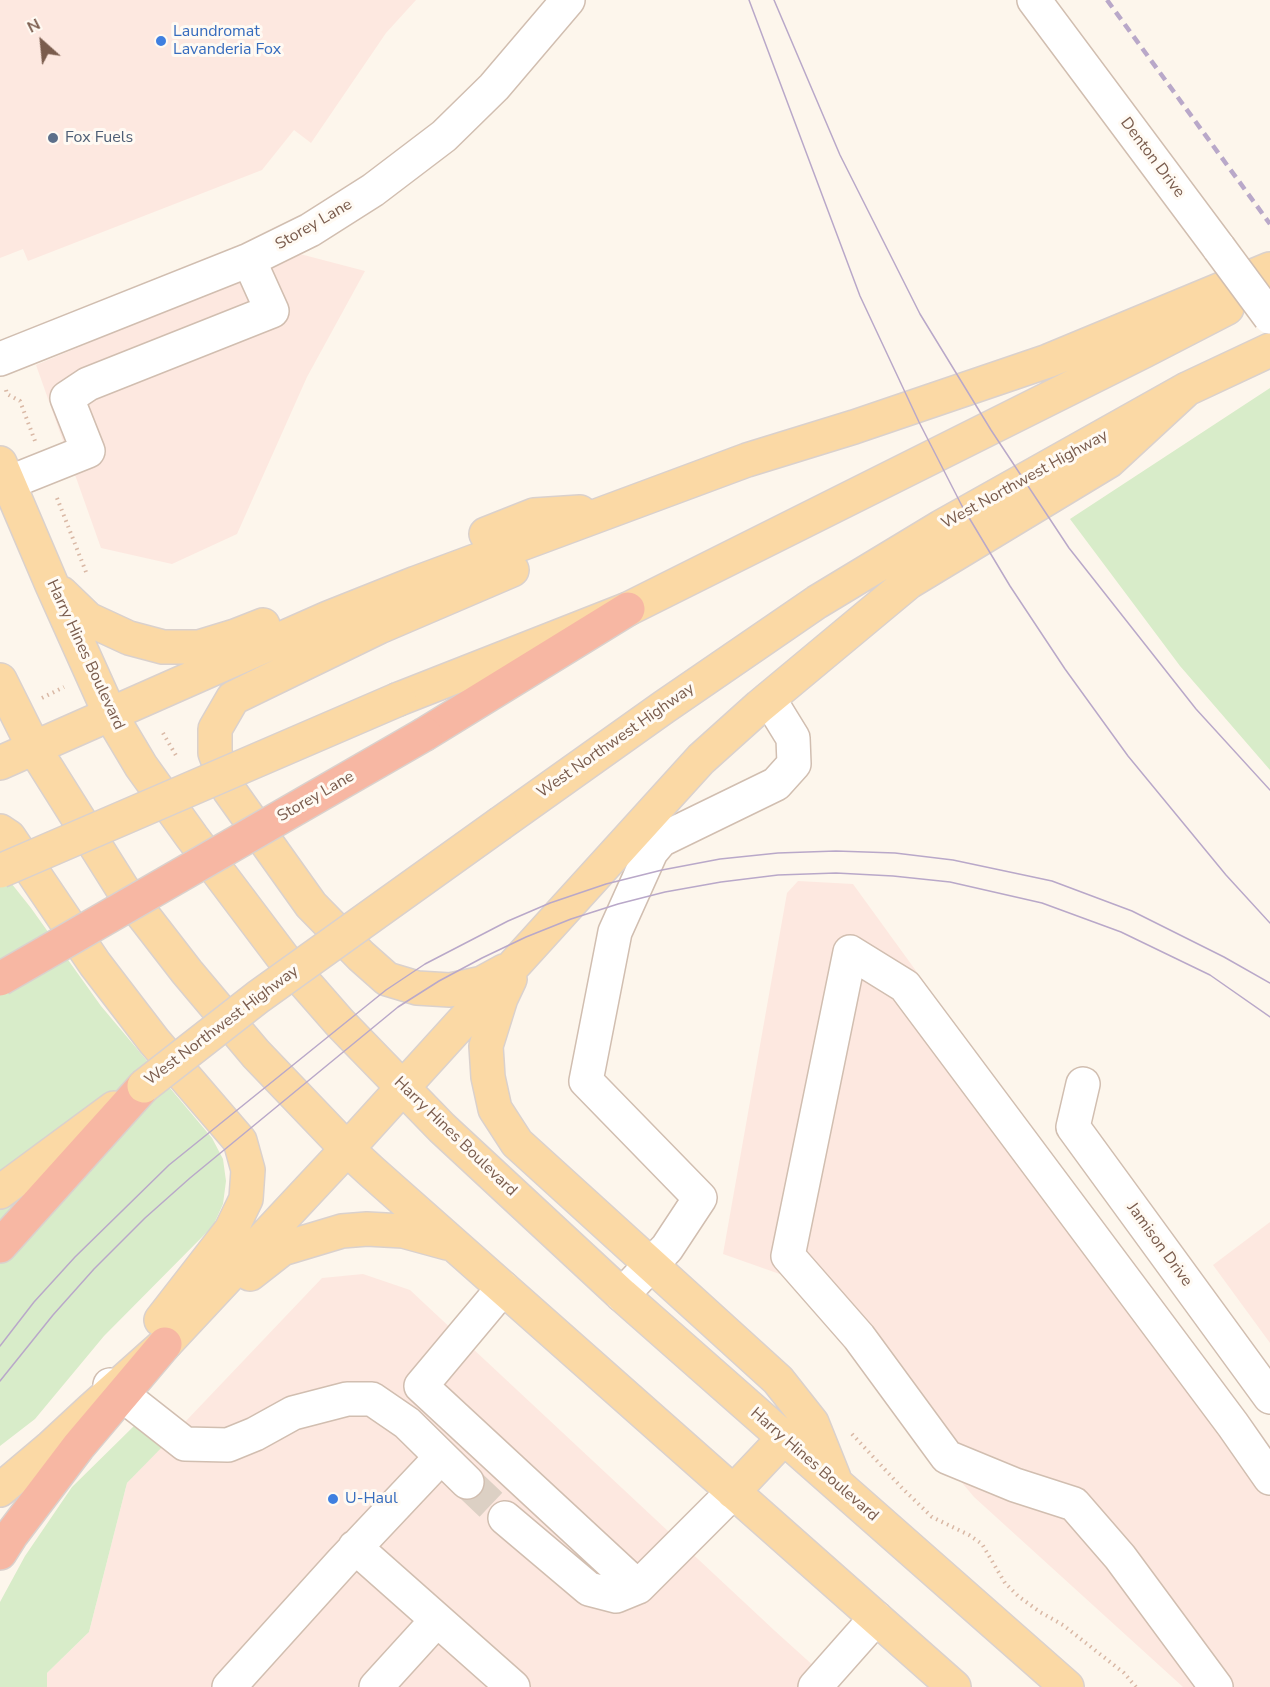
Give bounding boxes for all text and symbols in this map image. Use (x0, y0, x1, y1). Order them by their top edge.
north arrow (12, 12, 72, 72)
text: N (24, 13, 44, 38)
place label: Laundromat Lavanderia Fox (173, 22, 281, 60)
marker: Laundromat Lavanderia Fox (154, 34, 168, 48)
street label: Denton Drive (1116, 114, 1188, 202)
place label: Fox Fuels (65, 128, 133, 148)
marker: Fox Fuels (46, 131, 60, 145)
street label: Storey Lane (272, 195, 356, 255)
street label: West Northwest Highway (938, 426, 1112, 534)
street label: Harry Hines Boulevard (42, 577, 128, 733)
street label: West Northwest Highway (534, 679, 698, 803)
street label: Storey Lane (274, 767, 358, 827)
street label: West Northwest Highway (141, 962, 303, 1090)
street label: Harry Hines Boulevard (390, 1073, 520, 1201)
street label: Jamison Drive (1122, 1199, 1196, 1291)
street label: Harry Hines Boulevard (746, 1404, 882, 1526)
place label: U-Haul (345, 1489, 398, 1509)
marker: U-Haul (326, 1492, 340, 1506)

